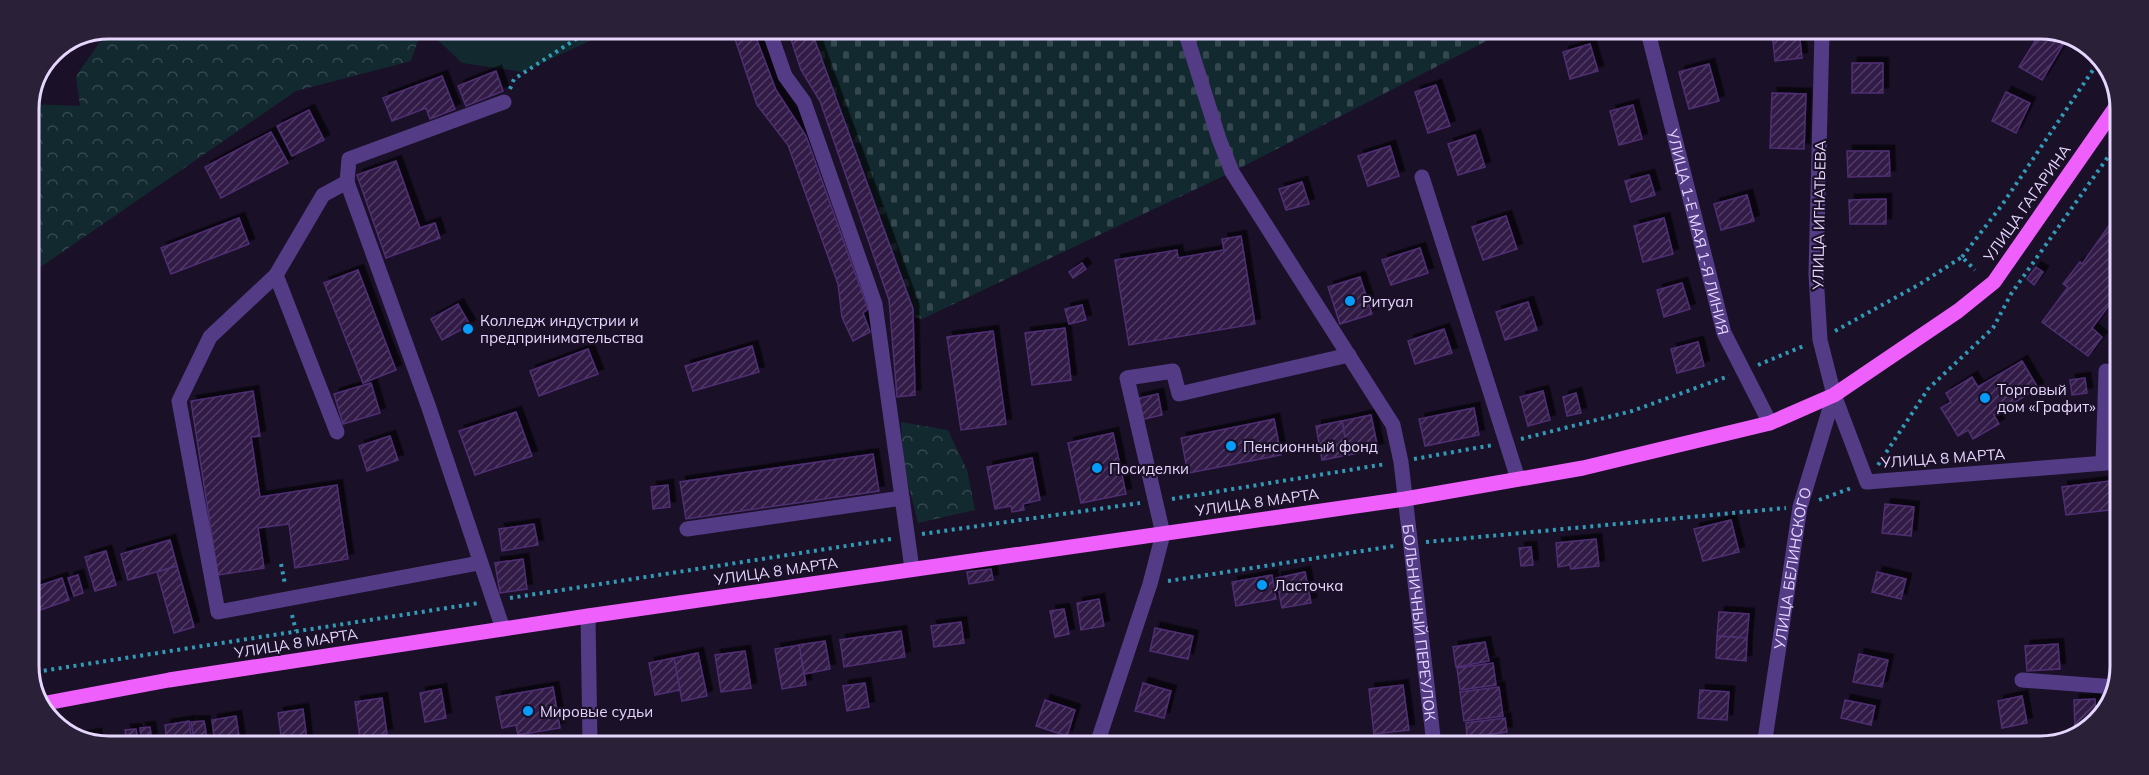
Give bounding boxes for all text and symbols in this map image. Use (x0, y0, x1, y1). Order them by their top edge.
street label: УЛИЦА 1-Е МАЯ 1-Я ЛИНИЯ (1663, 126, 1734, 337)
street label: УЛИЦА ИГНАТЬЕВА (1808, 140, 1830, 291)
street label: УЛИЦА ГАГАРИНА (1979, 141, 2075, 266)
place label: Ритуал (1362, 292, 1413, 311)
marker: Ритуал (1343, 294, 1357, 308)
place label: Колледж индустрии и предпринимательства (480, 311, 644, 347)
marker: Колледж индустрии и предпринимательства (461, 322, 475, 336)
place label: Торговый дом «Графит» (1997, 380, 2096, 416)
marker: Торговый дом «Графит» (1978, 391, 1992, 405)
place label: Пенсионный фонд (1243, 437, 1378, 456)
marker: Пенсионный фонд (1224, 439, 1238, 453)
street label: УЛИЦА 8 МАРТА (1879, 444, 2006, 472)
place label: Посиделки (1109, 459, 1189, 478)
marker: Посиделки (1090, 461, 1104, 475)
street label: УЛИЦА 8 МАРТА (1193, 484, 1320, 520)
street label: УЛИЦА БЕЛИНСКОГО (1769, 485, 1815, 652)
street label: БОЛЬНИЧНЫЙ ПЕРЕУЛОК (1399, 523, 1441, 722)
street label: УЛИЦА 8 МАРТА (712, 553, 839, 589)
place label: Ласточка (1274, 576, 1343, 595)
marker: Ласточка (1255, 578, 1269, 592)
street label: УЛИЦА 8 МАРТА (232, 624, 359, 662)
place label: Мировые судьи (540, 702, 653, 721)
marker: Мировые судьи (521, 704, 535, 718)

